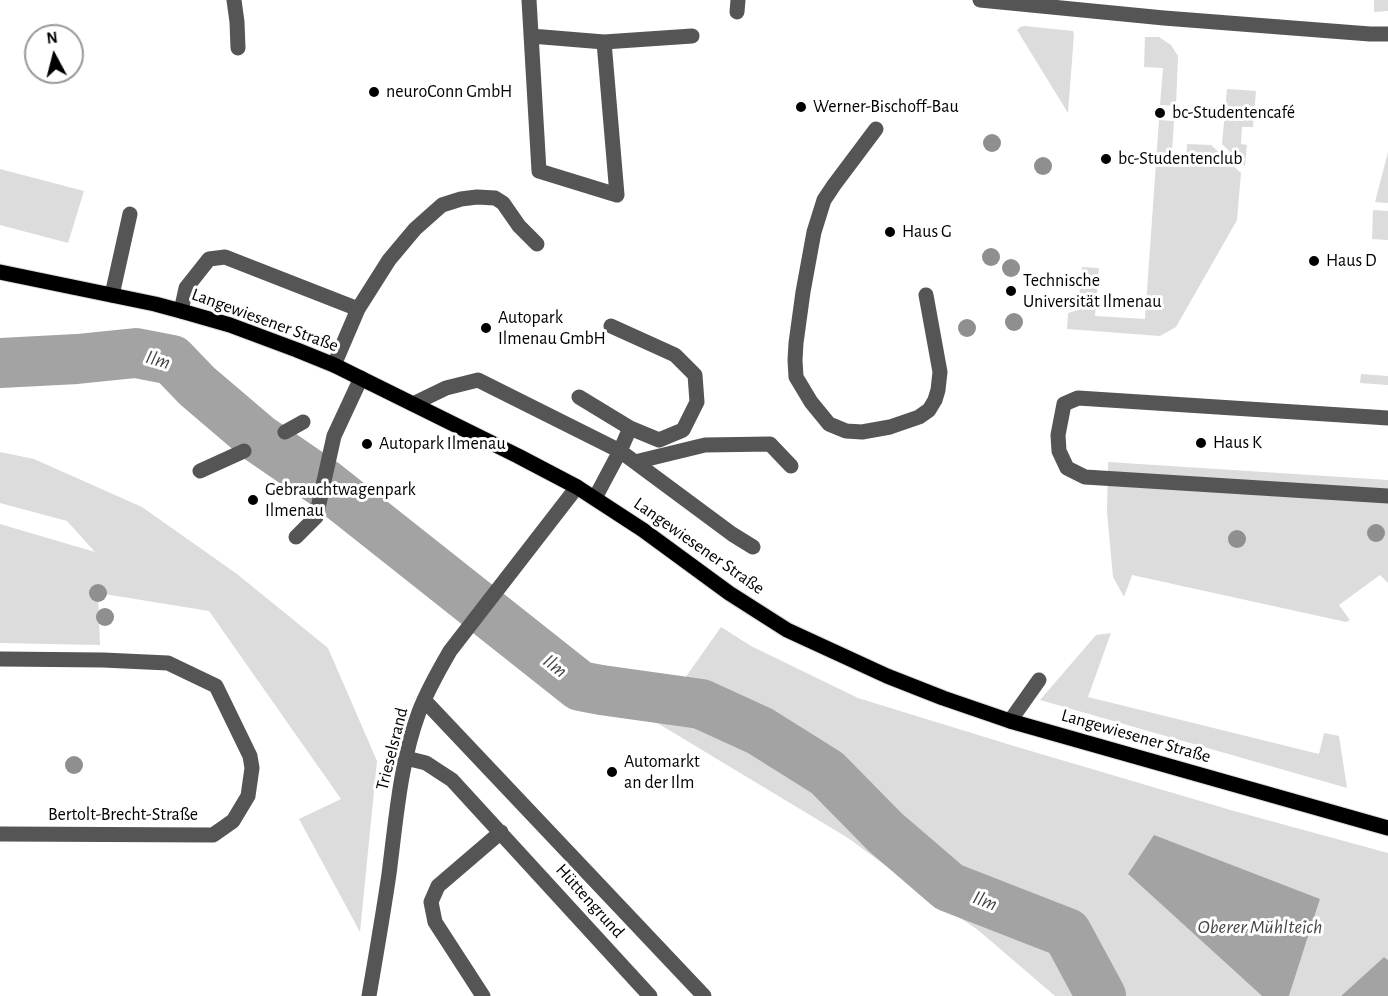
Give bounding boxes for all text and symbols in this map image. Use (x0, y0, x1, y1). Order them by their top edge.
north arrow (24, 24, 84, 84)
text: N (46, 30, 59, 47)
place label: neuroConn GmbH (386, 81, 512, 103)
marker: neuroConn GmbH (367, 85, 381, 99)
place label: Werner-Bischoff-Bau (813, 96, 959, 118)
marker: Werner-Bischoff-Bau (794, 100, 808, 114)
place label: bc-Studentencafé (1172, 102, 1295, 124)
marker: bc-Studentencafé (1153, 106, 1167, 120)
place label: bc-Studentenclub (1118, 148, 1243, 170)
marker: bc-Studentenclub (1099, 152, 1113, 166)
place label: Haus G (902, 221, 952, 243)
marker: Haus G (883, 225, 897, 239)
place label: Haus D (1326, 250, 1377, 272)
marker: Haus D (1307, 254, 1321, 268)
place label: Technische Universität Ilmenau (1023, 270, 1162, 312)
street label: Langewiesener Straße (189, 283, 341, 357)
marker: Technische Universität Ilmenau (1004, 284, 1018, 298)
place label: Autopark Ilmenau GmbH (498, 307, 606, 350)
marker: Autopark Ilmenau GmbH (479, 321, 493, 335)
water label: Ilm (143, 345, 173, 375)
place label: Haus K (1213, 432, 1262, 454)
place label: Autopark Ilmenau (379, 433, 506, 455)
marker: Haus K (1194, 436, 1208, 450)
marker: Autopark Ilmenau (360, 437, 374, 451)
place label: Gebrauchtwagenpark Ilmenau (265, 479, 416, 522)
marker: Gebrauchtwagenpark Ilmenau (246, 493, 260, 507)
street label: Langewiesener Straße (630, 493, 768, 599)
water label: Ilm (538, 649, 572, 683)
street label: Langewiesener Straße (1059, 704, 1213, 768)
street label: Trieselsrand (371, 705, 413, 793)
place label: Automarkt an der Ilm (624, 751, 700, 794)
marker: Automarkt an der Ilm (605, 765, 619, 779)
street label: Bertolt-Brecht-Straße (48, 804, 198, 826)
street label: Hüttengrund (551, 859, 629, 943)
water label: Ilm (969, 885, 1001, 917)
water label: Oberer Mühlteich (1198, 915, 1322, 939)

